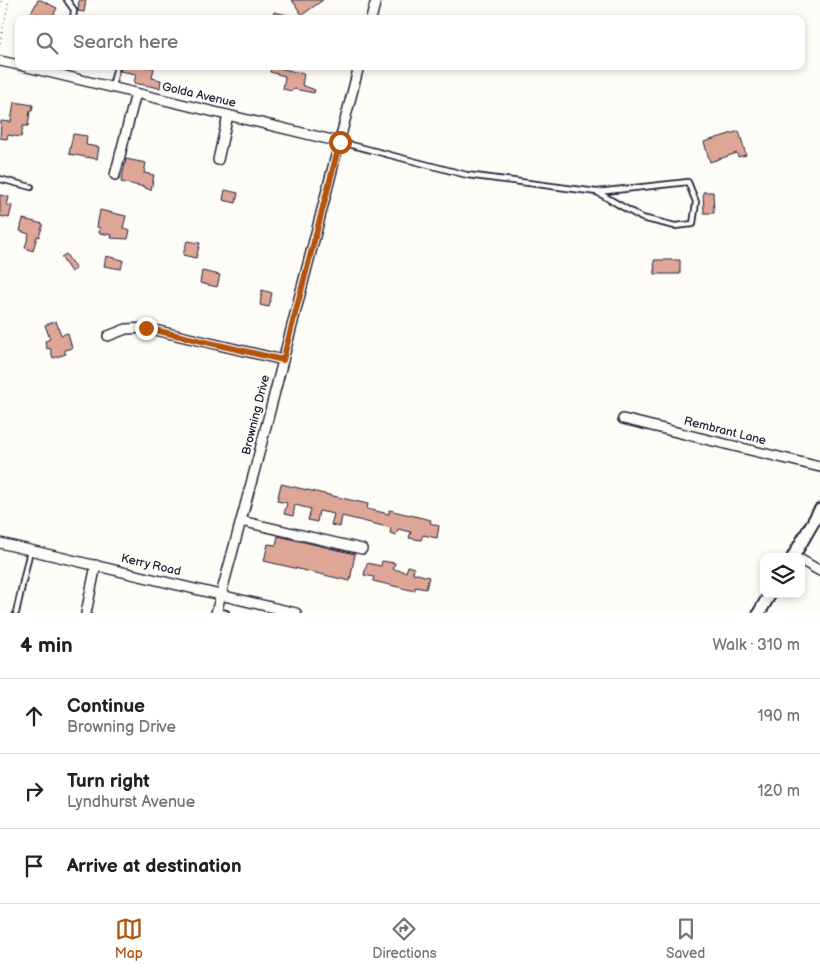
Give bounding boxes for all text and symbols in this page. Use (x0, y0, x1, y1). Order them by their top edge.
search box (15, 15, 805, 70)
icon: search (33, 29, 61, 57)
text: Search here (73, 31, 178, 54)
street label: Golda Avenue (160, 79, 238, 111)
route start (329, 131, 352, 154)
route end (135, 317, 158, 340)
street label: Browning Drive (239, 373, 273, 457)
street label: Rembrant Lane (682, 414, 768, 448)
street label: Kerry Road (120, 551, 182, 579)
map controls (760, 553, 805, 598)
button: layers (760, 553, 805, 598)
text: 4 min (20, 633, 73, 658)
text: Walk · 310 m (712, 636, 800, 655)
text: Continue (67, 695, 145, 718)
icon: ahead (20, 702, 48, 730)
text: 190 m (758, 707, 800, 726)
text: Browning Drive (67, 718, 176, 737)
text: Turn right (67, 770, 150, 793)
icon: right (20, 777, 48, 805)
text: 120 m (757, 782, 800, 801)
text: Lyndhurst Avenue (67, 793, 195, 812)
icon: arrive (20, 852, 48, 880)
text: Arrive at destination (67, 855, 242, 878)
tab: Map (115, 915, 143, 962)
tab: Directions (372, 915, 437, 962)
tab: Saved (666, 915, 705, 962)

